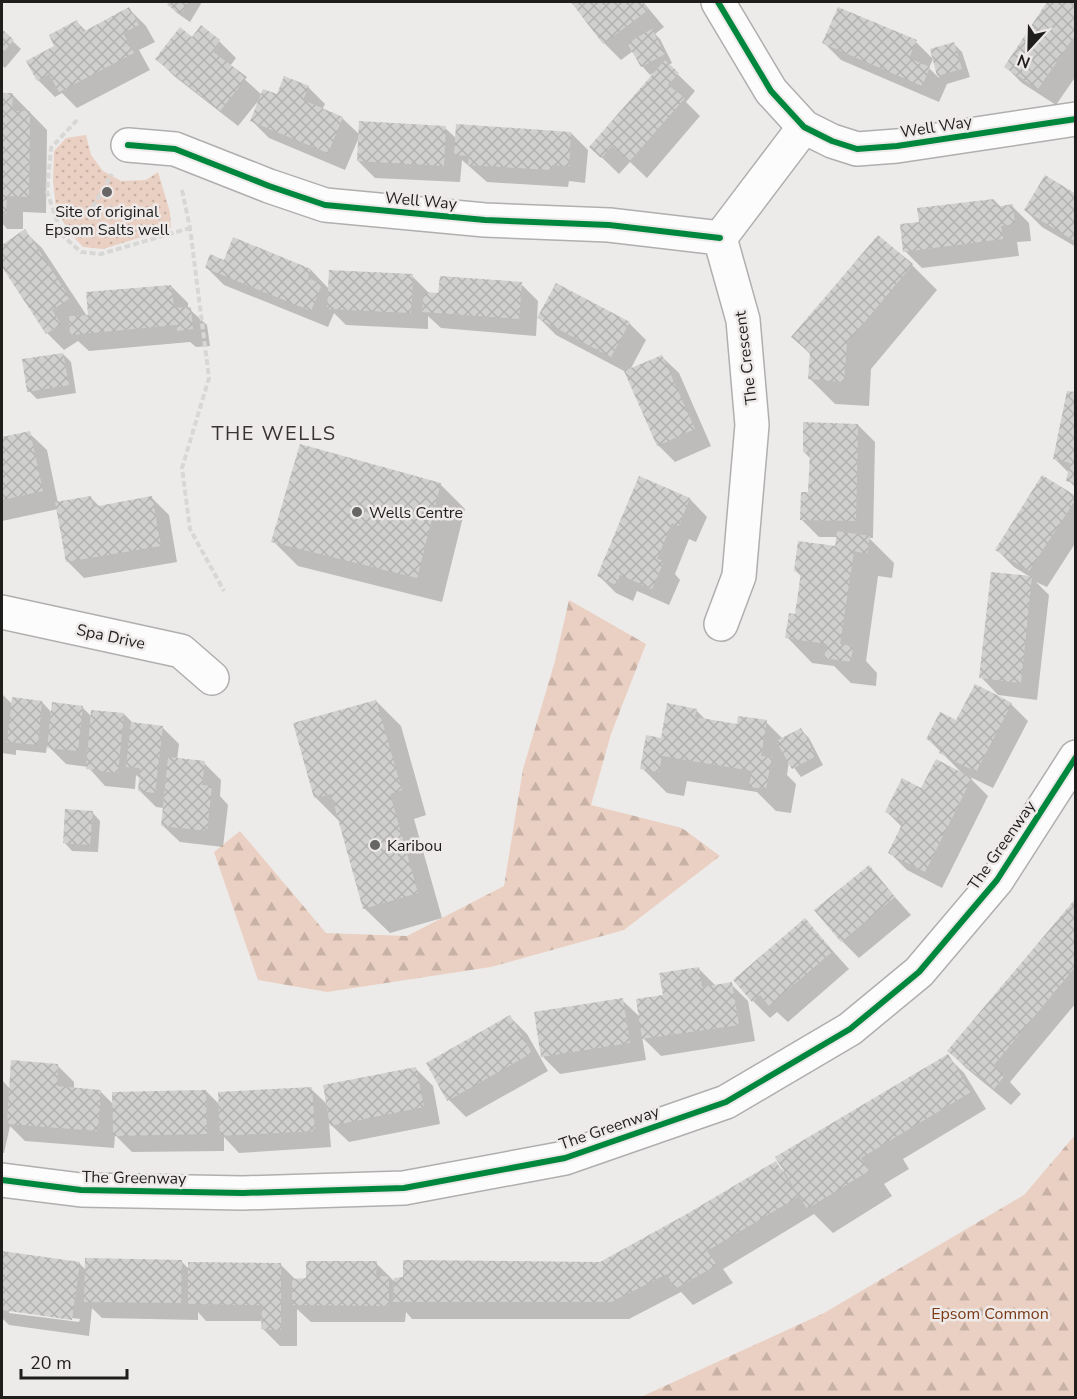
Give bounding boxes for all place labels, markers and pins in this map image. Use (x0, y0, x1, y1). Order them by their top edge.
marker: Site of original Epsom Salts well (100, 185, 114, 199)
place label: Site of original Epsom Salts well (45, 201, 170, 241)
place label: Wells Centre (369, 502, 463, 524)
marker: Wells Centre (350, 505, 364, 519)
place label: Karibou (387, 835, 442, 857)
marker: Karibou (368, 838, 382, 852)

